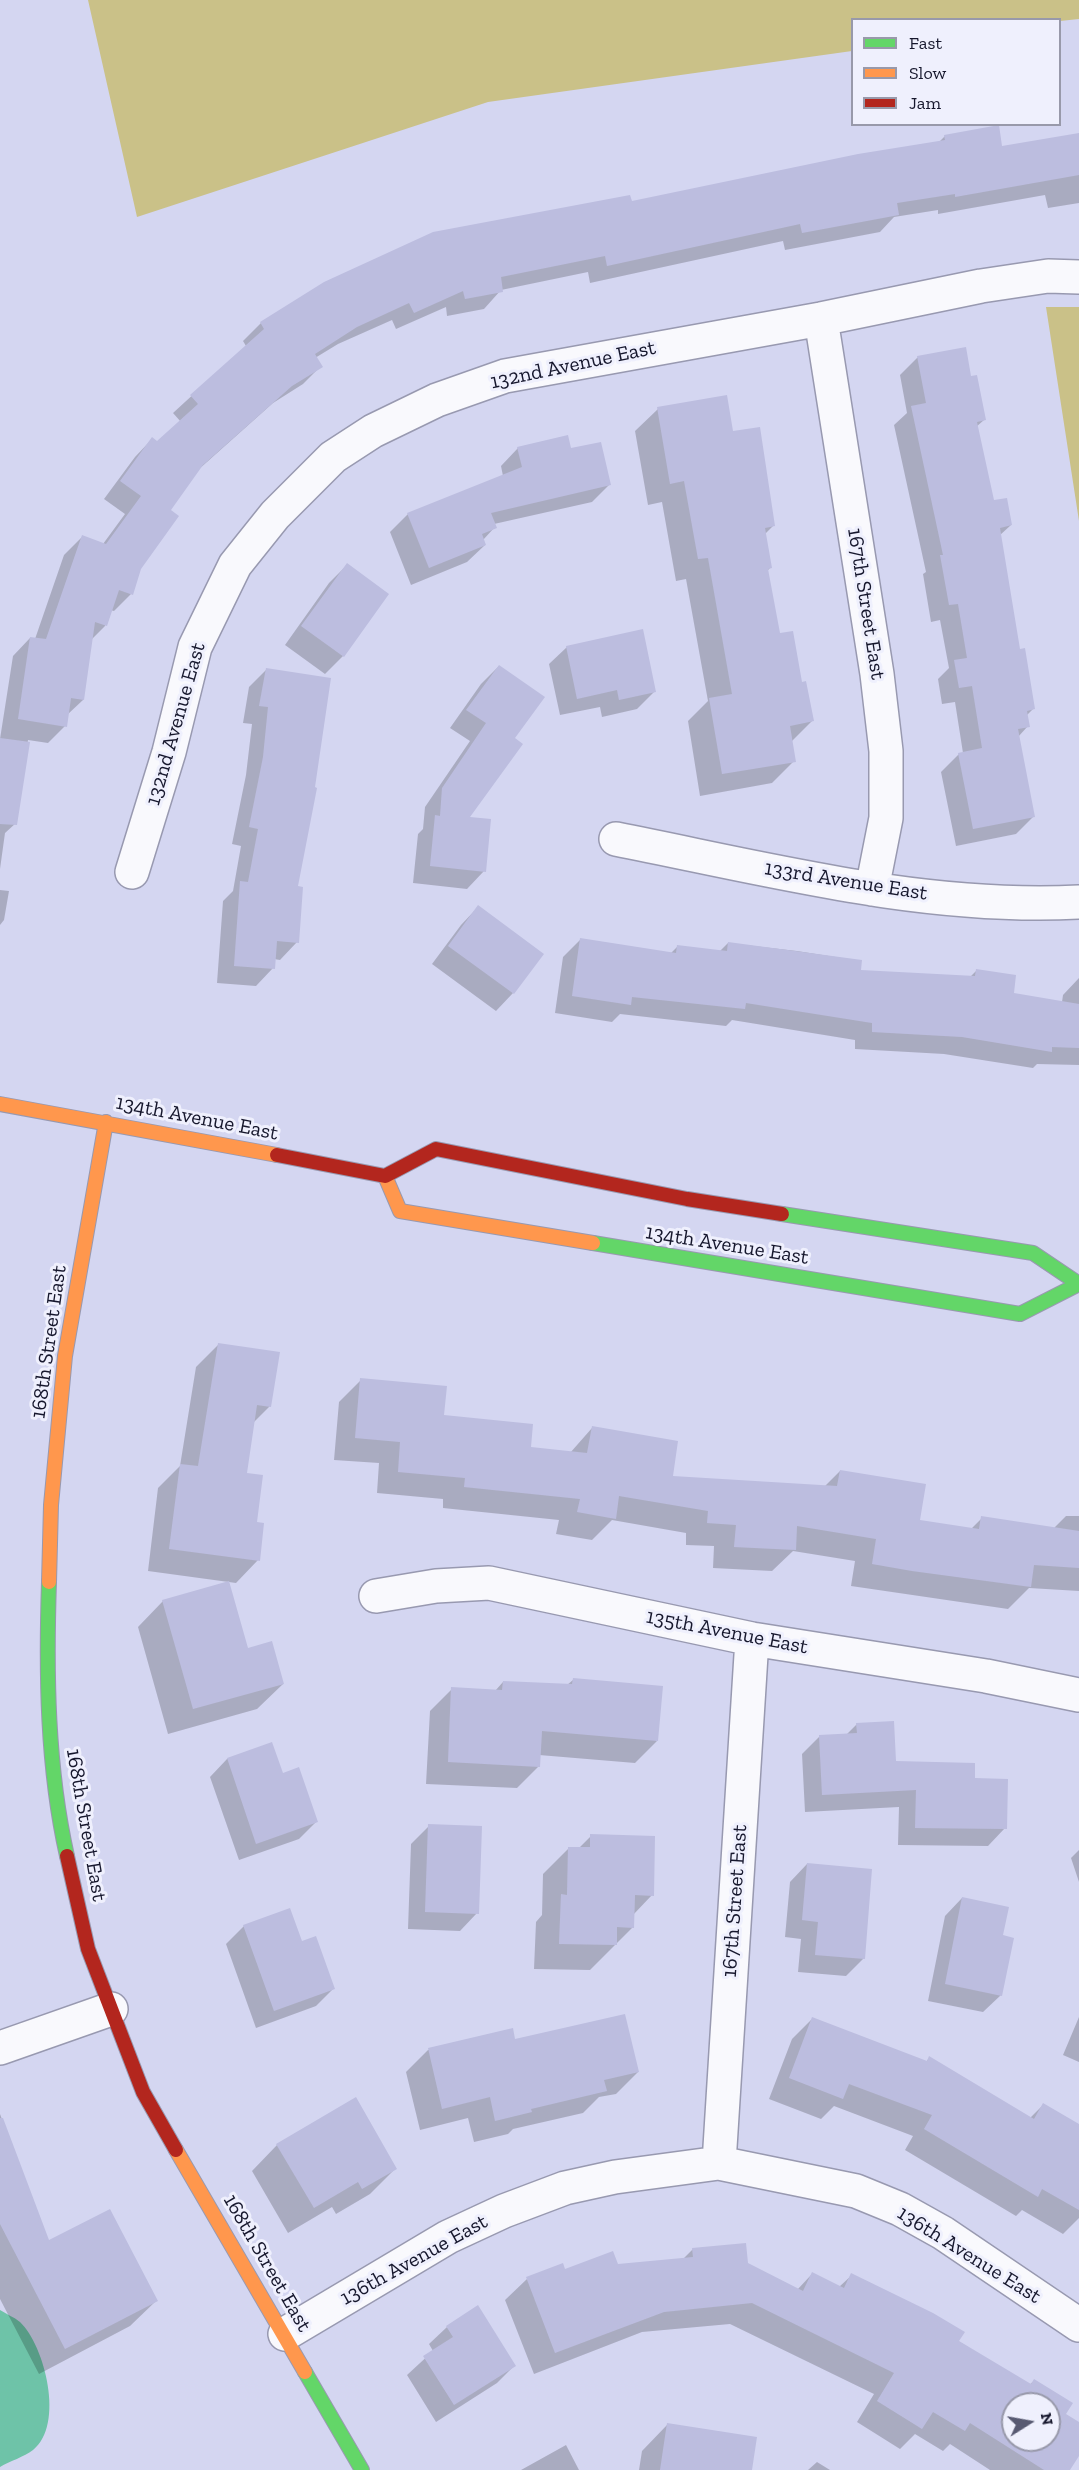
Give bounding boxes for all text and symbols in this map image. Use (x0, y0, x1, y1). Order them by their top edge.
legend (851, 18, 1061, 126)
text: Fast (909, 32, 942, 54)
text: Slow (909, 62, 946, 84)
text: Jam (909, 92, 941, 114)
street label: 132nd Avenue East (488, 335, 658, 395)
street label: 167th Street East (842, 526, 890, 682)
street label: 132nd Avenue East (141, 640, 211, 808)
street label: 133rd Avenue East (763, 856, 929, 906)
street label: 134th Avenue East (114, 1090, 280, 1146)
street label: 134th Avenue East (644, 1220, 810, 1270)
street label: 168th Street East (26, 1264, 72, 1420)
street label: 135th Avenue East (644, 1604, 810, 1660)
street label: 168th Street East (60, 1747, 112, 1903)
street label: 167th Street East (717, 1824, 753, 1978)
street label: 168th Street East (217, 2190, 317, 2336)
street label: 136th Avenue East (893, 2201, 1045, 2309)
street label: 136th Avenue East (336, 2209, 492, 2311)
north arrow (1001, 2392, 1061, 2452)
text: N (1037, 2411, 1058, 2427)

